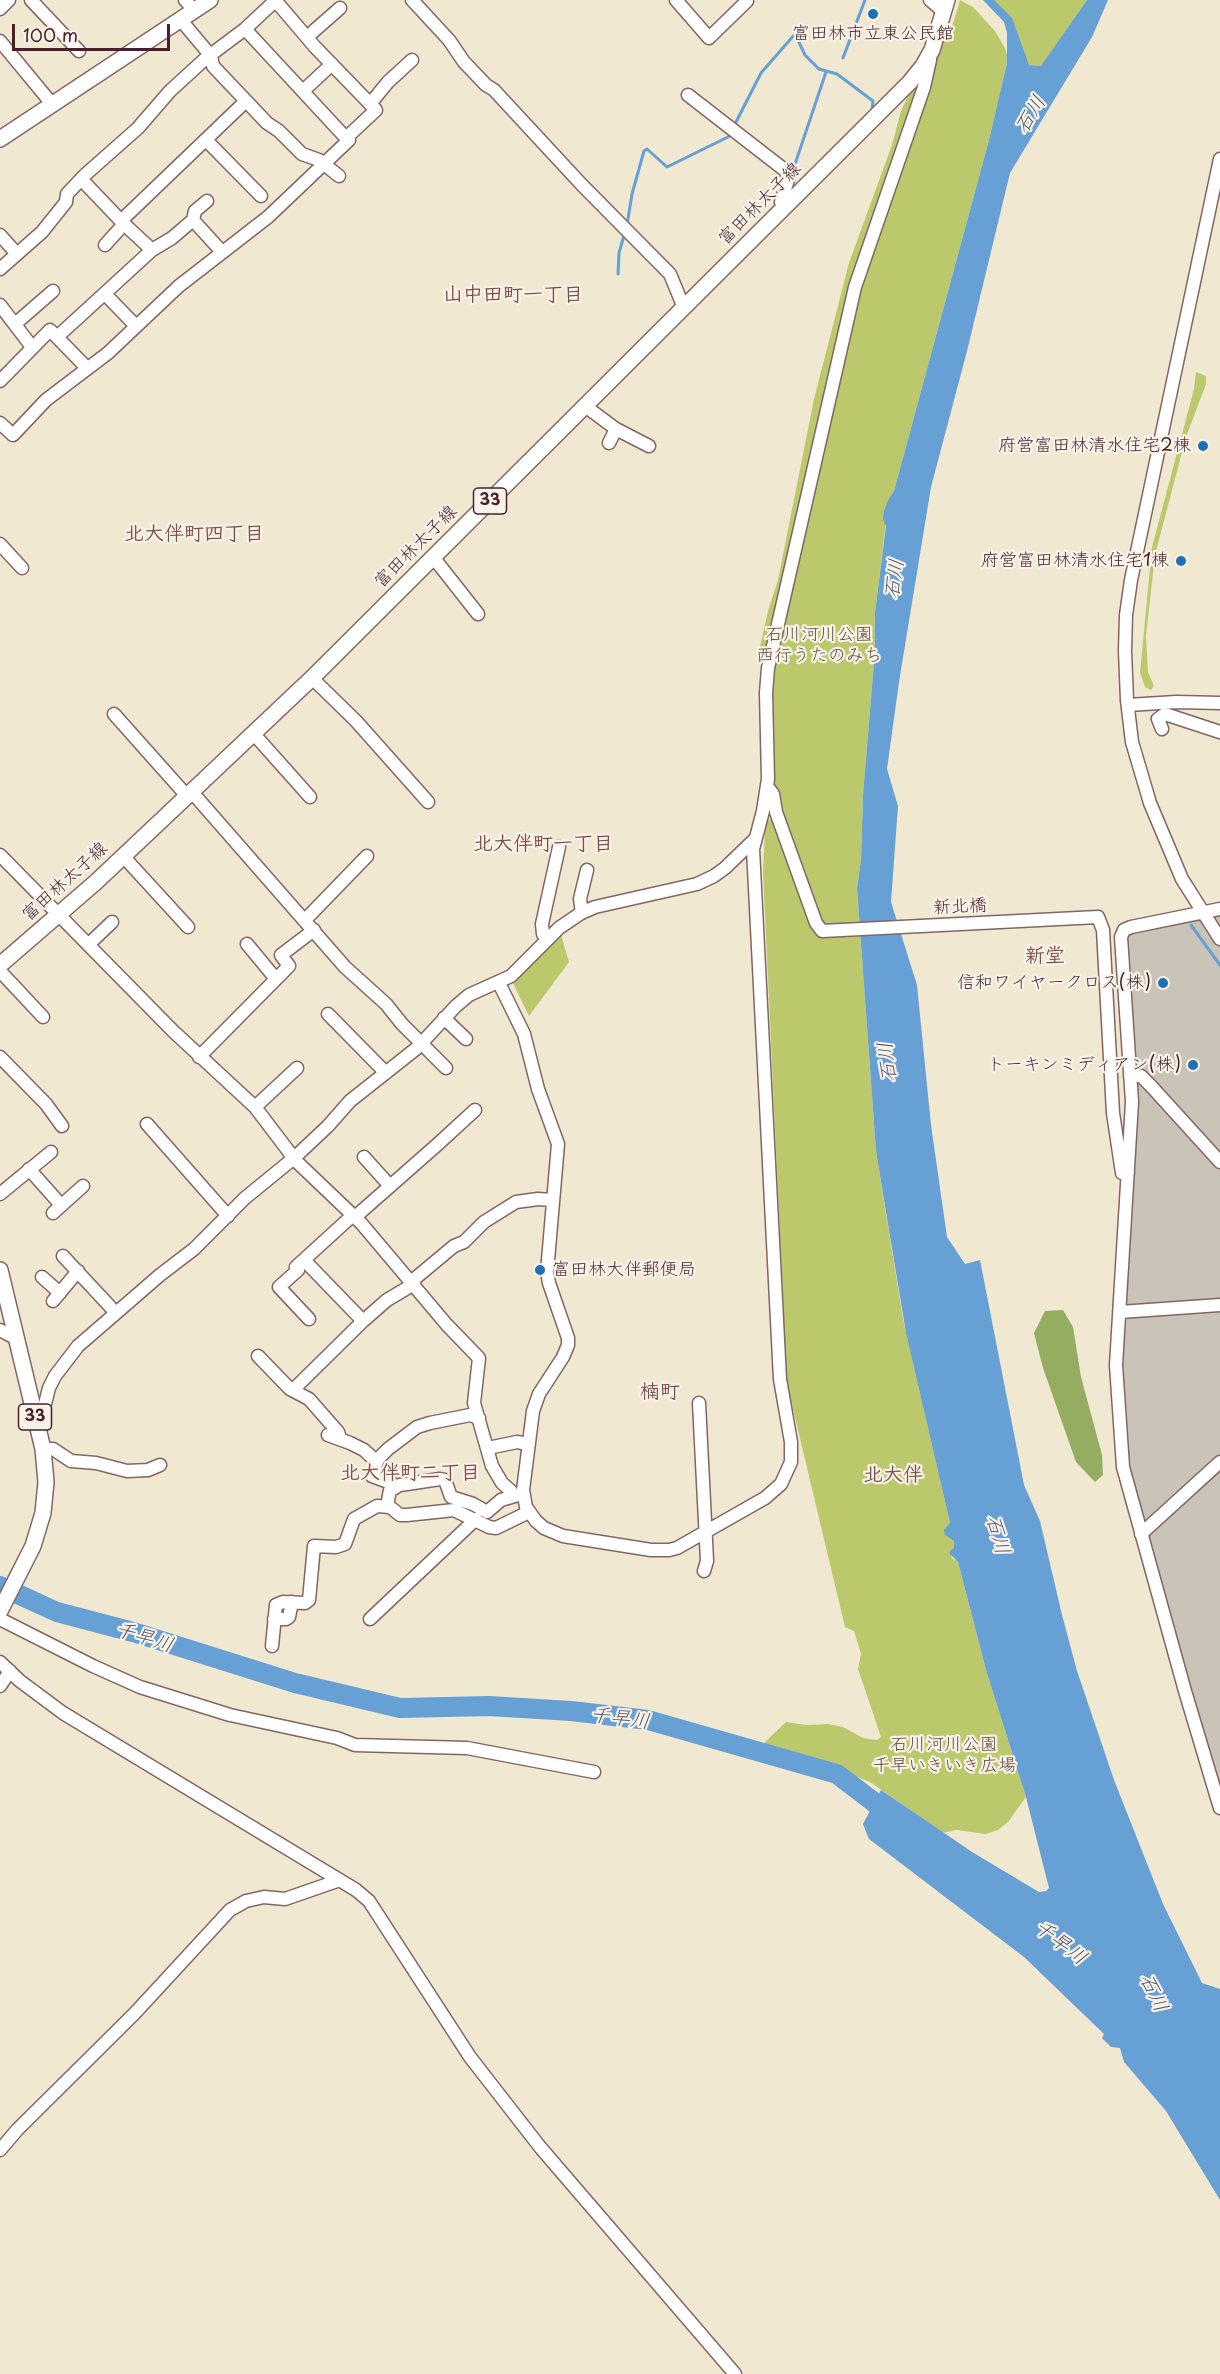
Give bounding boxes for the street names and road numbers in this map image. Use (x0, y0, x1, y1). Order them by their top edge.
street label: 富田林太子線 (714, 158, 806, 250)
road number: 33 (474, 488, 506, 514)
street label: 富田林太子線 (370, 501, 462, 593)
street label: 富田林太子線 (18, 838, 112, 926)
street label: 新北橋 (932, 895, 988, 919)
road number: 33 (18, 1404, 51, 1430)

